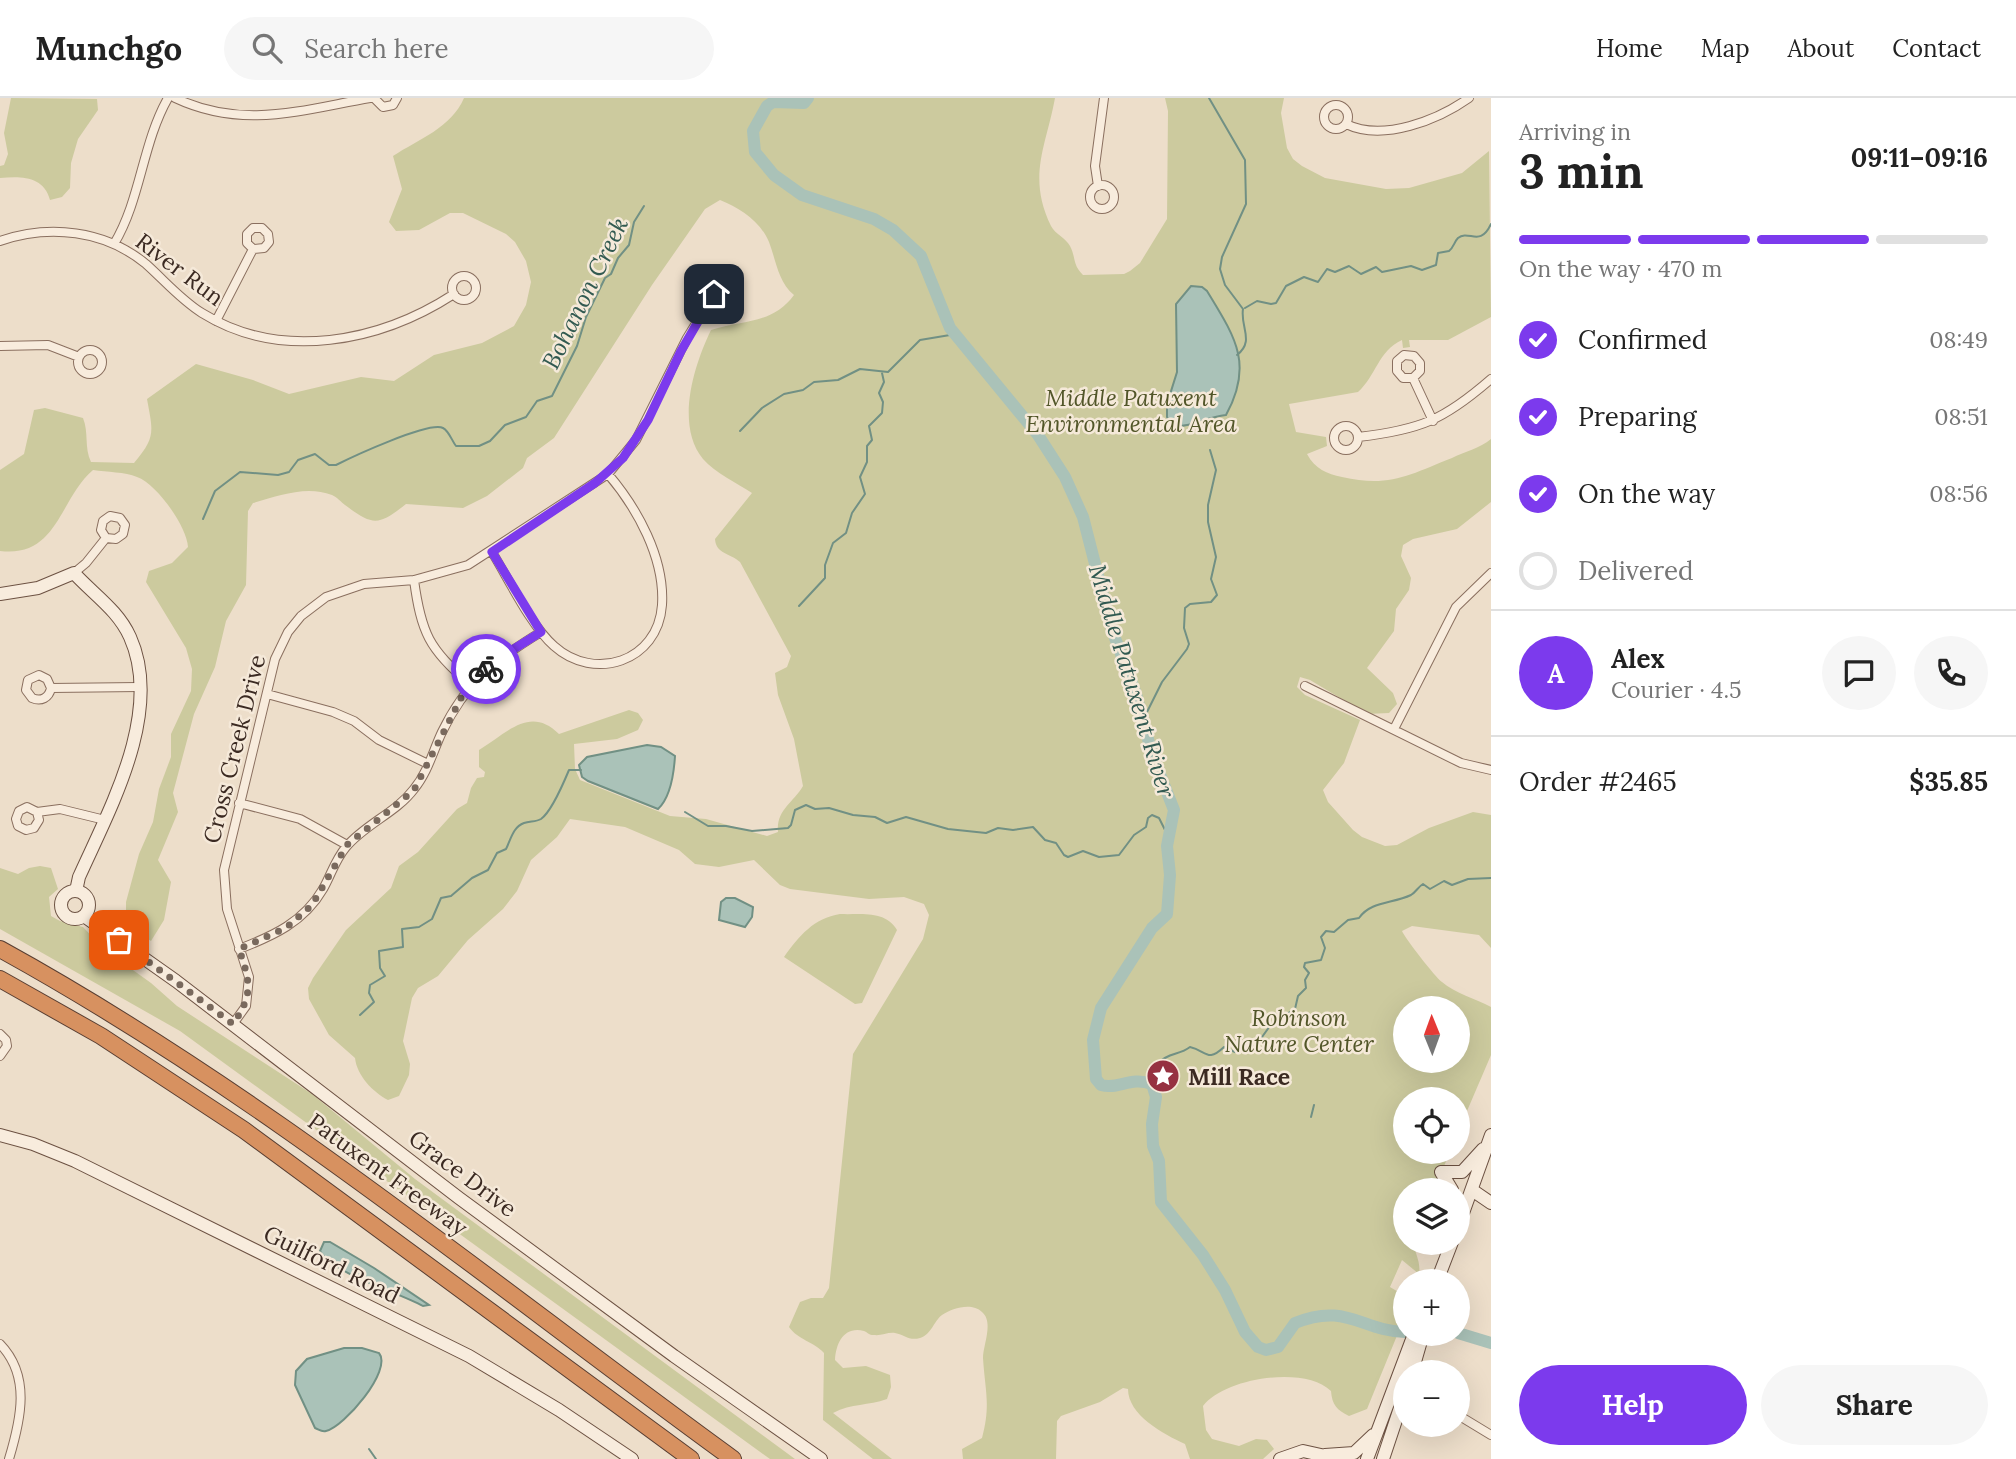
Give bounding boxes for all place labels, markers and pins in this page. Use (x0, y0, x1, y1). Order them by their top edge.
pin (684, 264, 744, 324)
pin (89, 910, 149, 970)
place icon: Mill Race (1144, 1057, 1182, 1095)
place label: Mill Race (1188, 1062, 1290, 1091)

